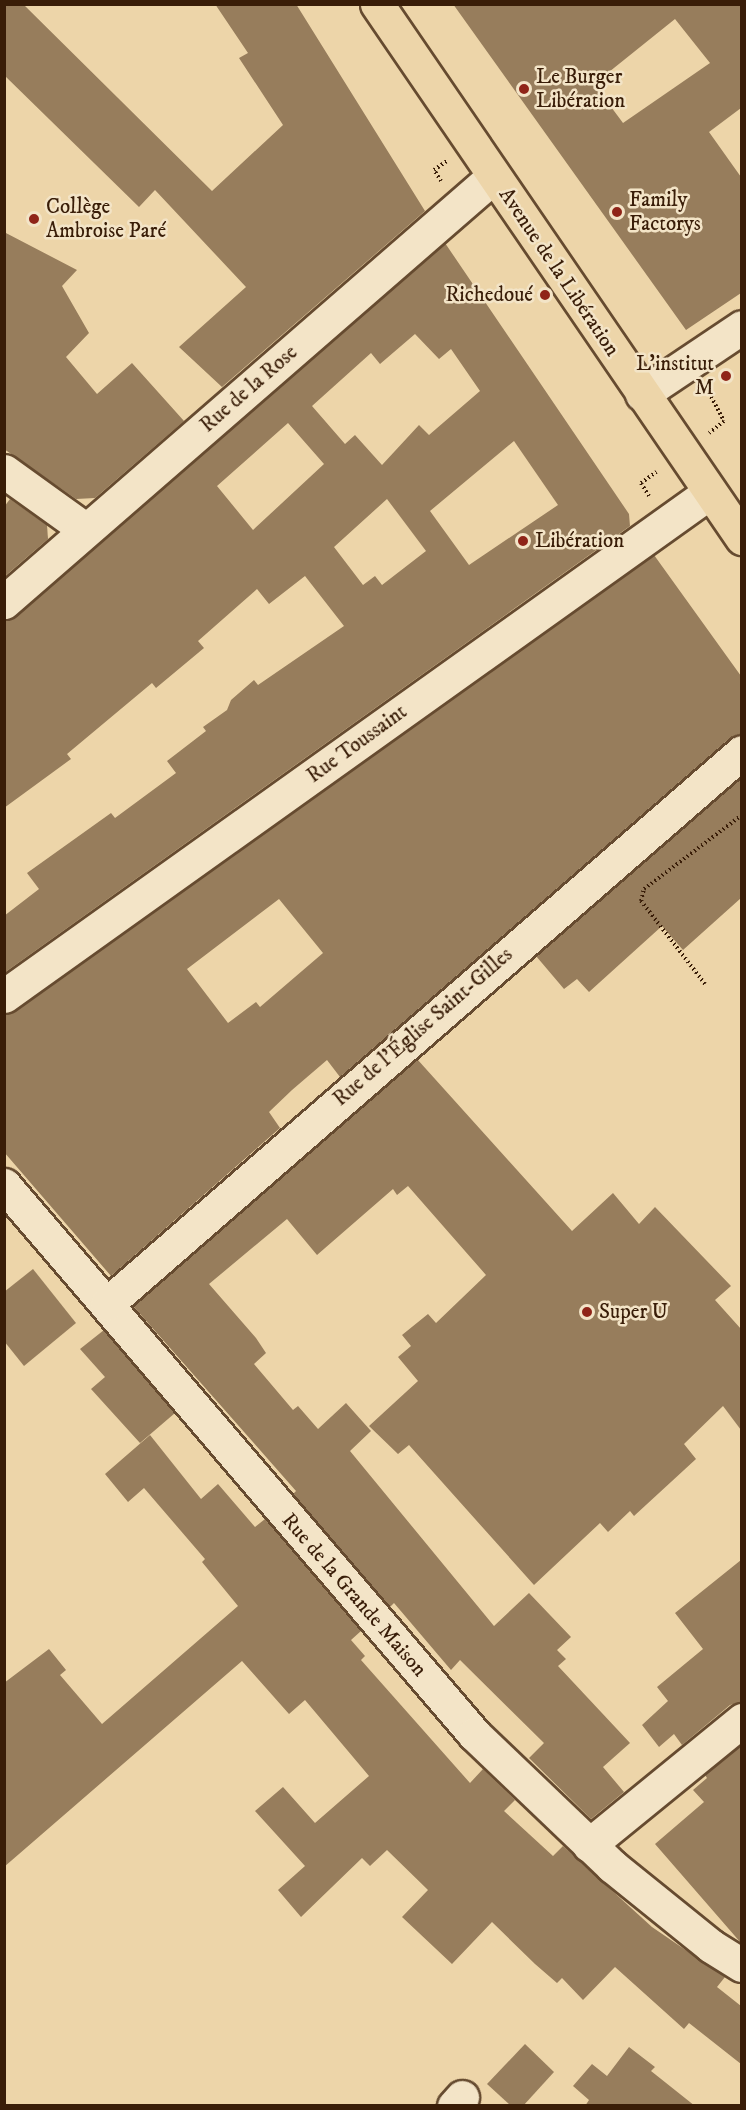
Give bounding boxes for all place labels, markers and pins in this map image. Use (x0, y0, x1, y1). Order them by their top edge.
place label: Le Burger Libération (536, 64, 625, 114)
marker: Le Burger Libération (517, 82, 531, 96)
place label: Family Factorys (629, 187, 701, 237)
place label: Collège Ambroise Paré (46, 194, 166, 244)
marker: Family Factorys (610, 205, 624, 219)
marker: Collège Ambroise Paré (27, 212, 41, 226)
place label: Richedoué (445, 282, 533, 308)
marker: Richedoué (538, 288, 552, 302)
place label: L'institut M (636, 351, 714, 401)
marker: L'institut M (719, 369, 733, 383)
place label: Libération (535, 528, 624, 554)
marker: Libération (516, 534, 530, 548)
place label: Super U (599, 1299, 668, 1325)
marker: Super U (580, 1305, 594, 1319)

